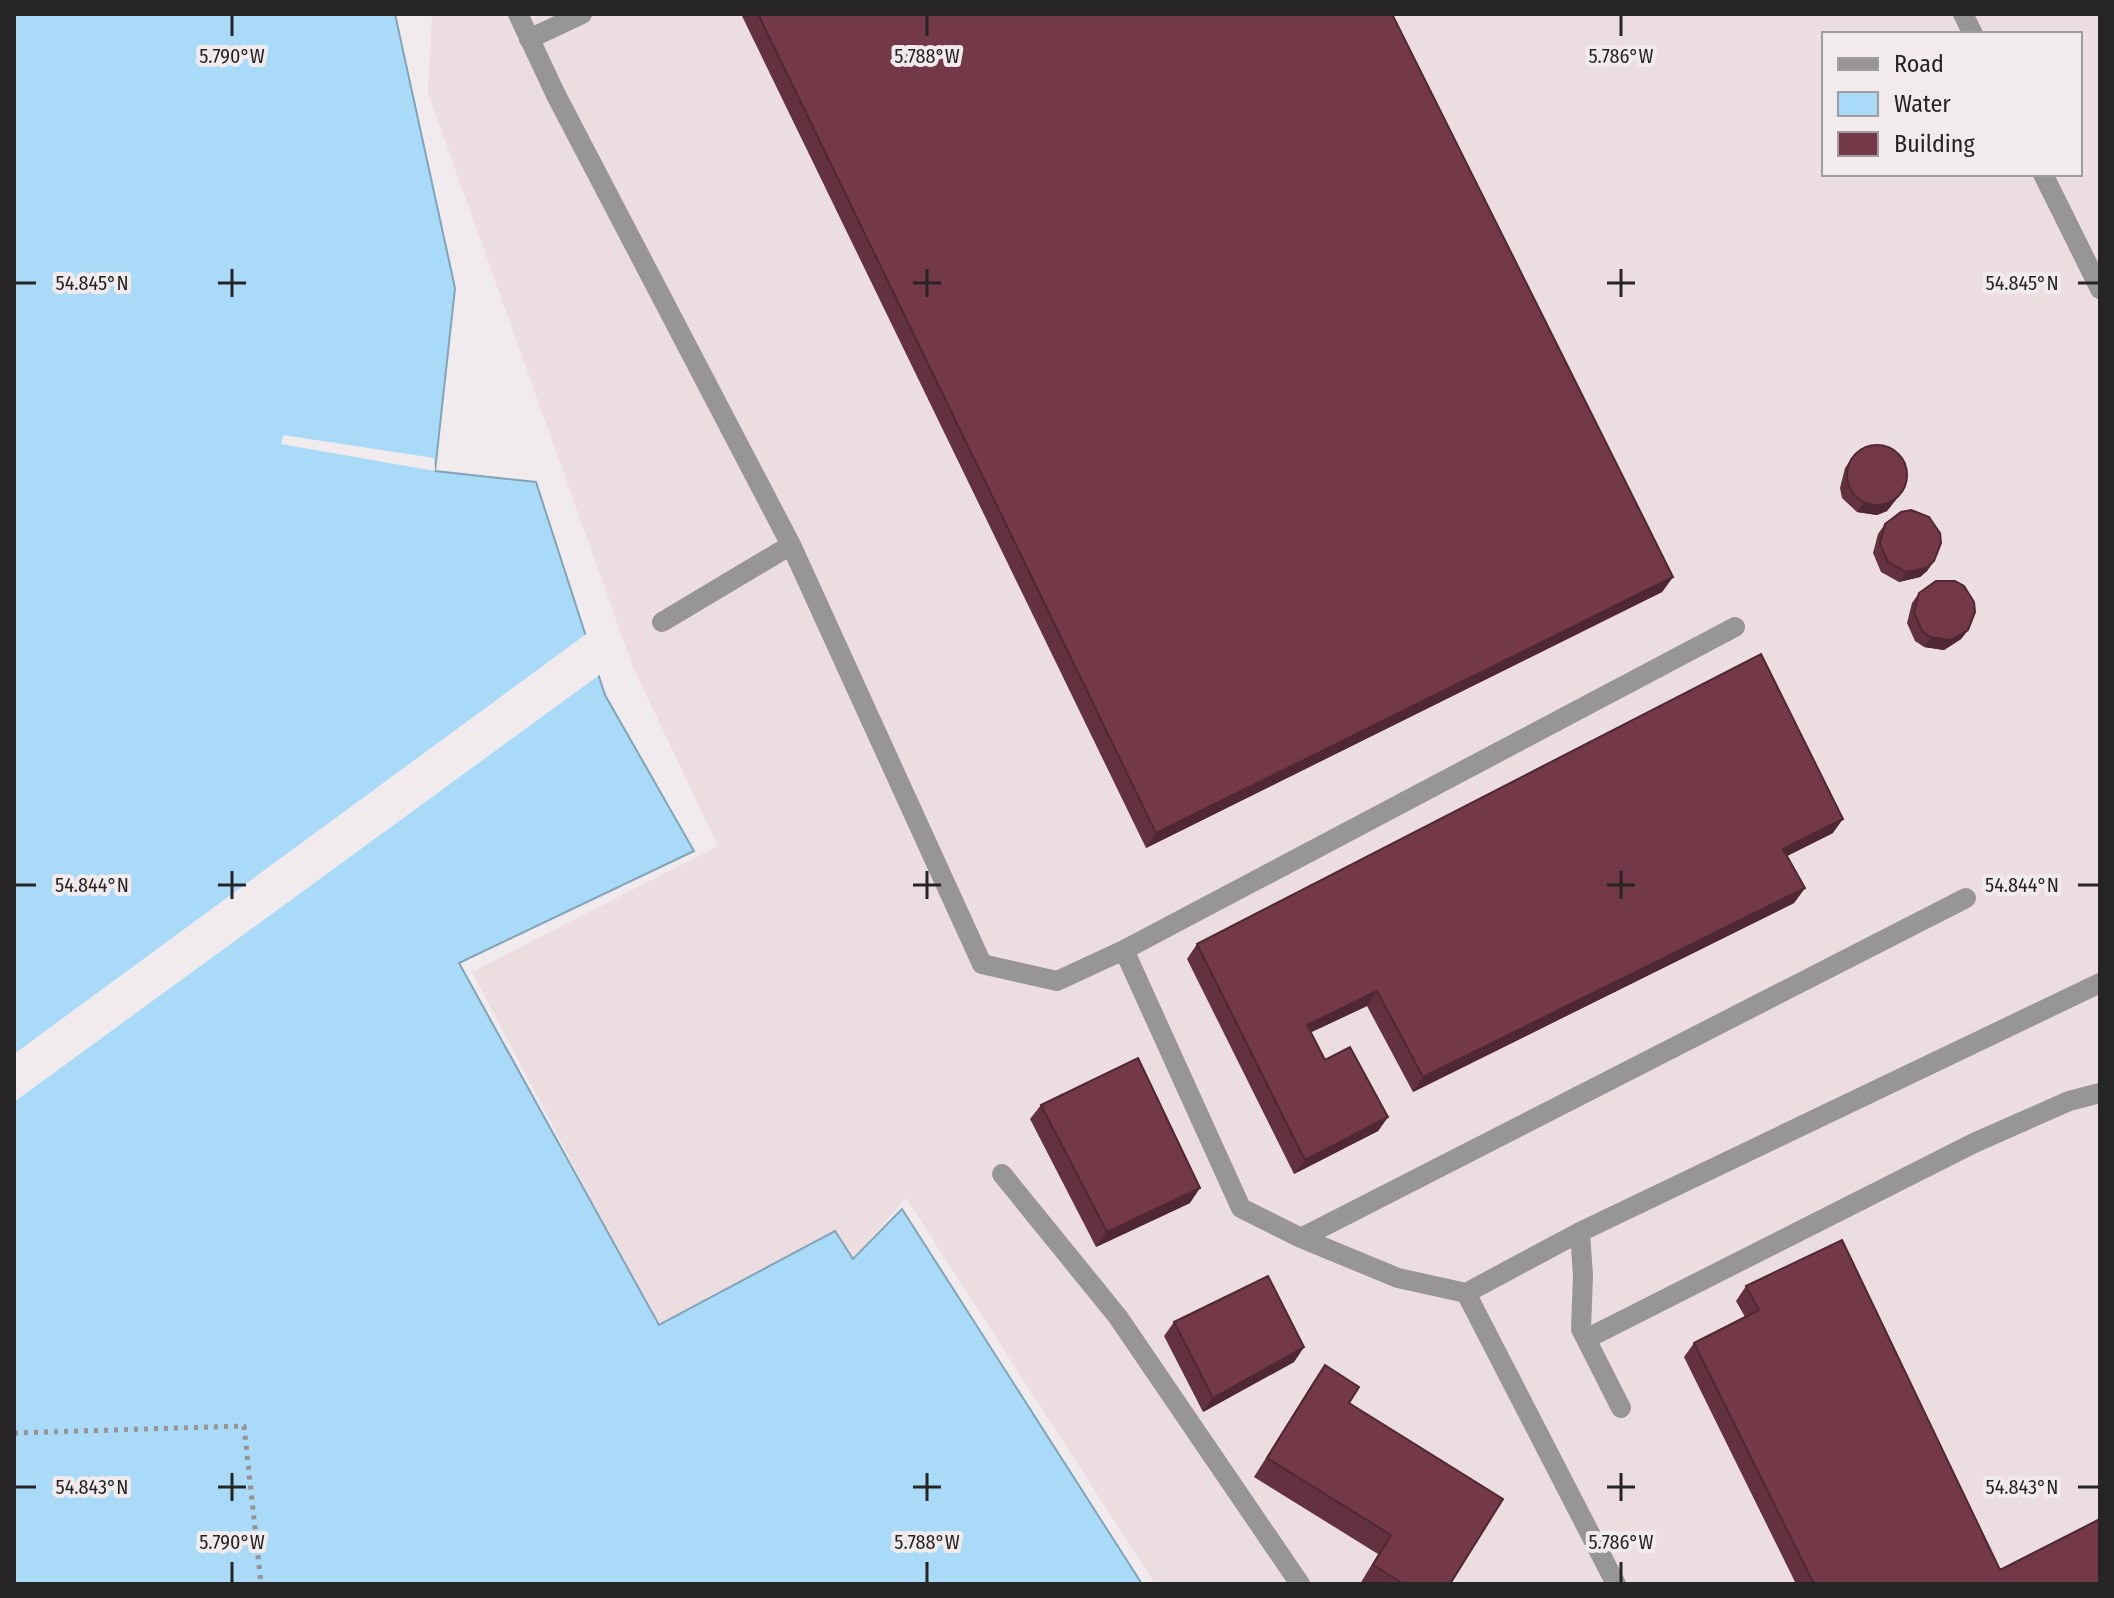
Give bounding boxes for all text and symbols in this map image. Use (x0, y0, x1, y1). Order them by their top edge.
legend (1822, 32, 2082, 176)
text: 5.790°W (199, 44, 265, 68)
text: 5.788°W (894, 44, 960, 68)
text: 5.786°W (1588, 44, 1654, 68)
text: Road (1894, 50, 1944, 78)
text: Water (1894, 90, 1951, 118)
text: Building (1894, 130, 1976, 158)
text: 54.845°N (55, 271, 129, 295)
text: 54.845°N (1985, 271, 2059, 295)
text: 54.844°N (55, 873, 129, 897)
text: 54.844°N (1985, 873, 2059, 897)
text: 54.843°N (55, 1475, 129, 1499)
text: 54.843°N (1985, 1475, 2059, 1499)
text: 5.790°W (199, 1530, 265, 1554)
text: 5.788°W (894, 1530, 960, 1554)
text: 5.786°W (1588, 1530, 1654, 1554)

